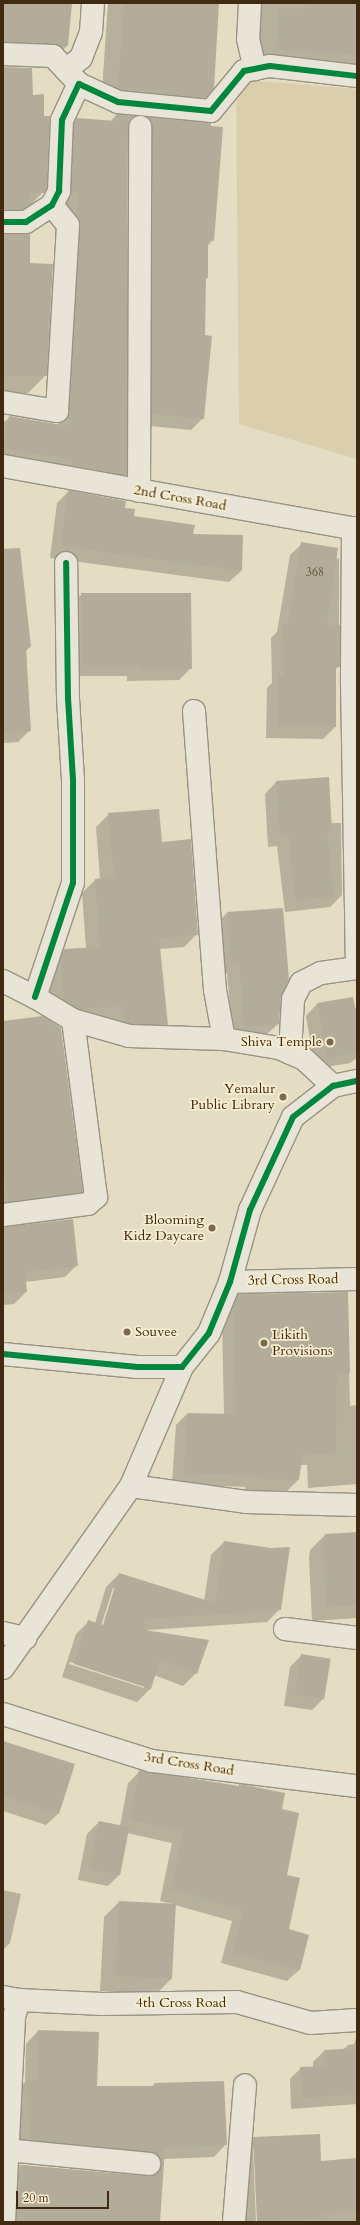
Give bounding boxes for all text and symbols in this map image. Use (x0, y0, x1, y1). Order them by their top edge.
street label: 2nd Cross Road (132, 482, 228, 514)
house number: 368 (306, 566, 324, 580)
place label: Shiva Temple (241, 1034, 322, 1050)
marker: Shiva Temple (325, 1037, 335, 1047)
place label: Yemalur Public Library (190, 1081, 275, 1114)
marker: Yemalur Public Library (278, 1092, 288, 1102)
place label: Blooming Kidz Daycare (123, 1212, 204, 1244)
marker: Blooming Kidz Daycare (207, 1223, 217, 1233)
street label: 3rd Cross Road (247, 1271, 339, 1289)
place label: Souvee (135, 1324, 177, 1340)
marker: Souvee (122, 1327, 132, 1337)
place label: Likith Provisions (272, 1327, 333, 1360)
marker: Likith Provisions (259, 1338, 269, 1348)
street label: 3rd Cross Road (143, 1749, 235, 1779)
street label: 4th Cross Road (136, 1995, 226, 2011)
scale bar (18, 2183, 111, 2209)
text: 20 m (23, 2190, 49, 2206)

